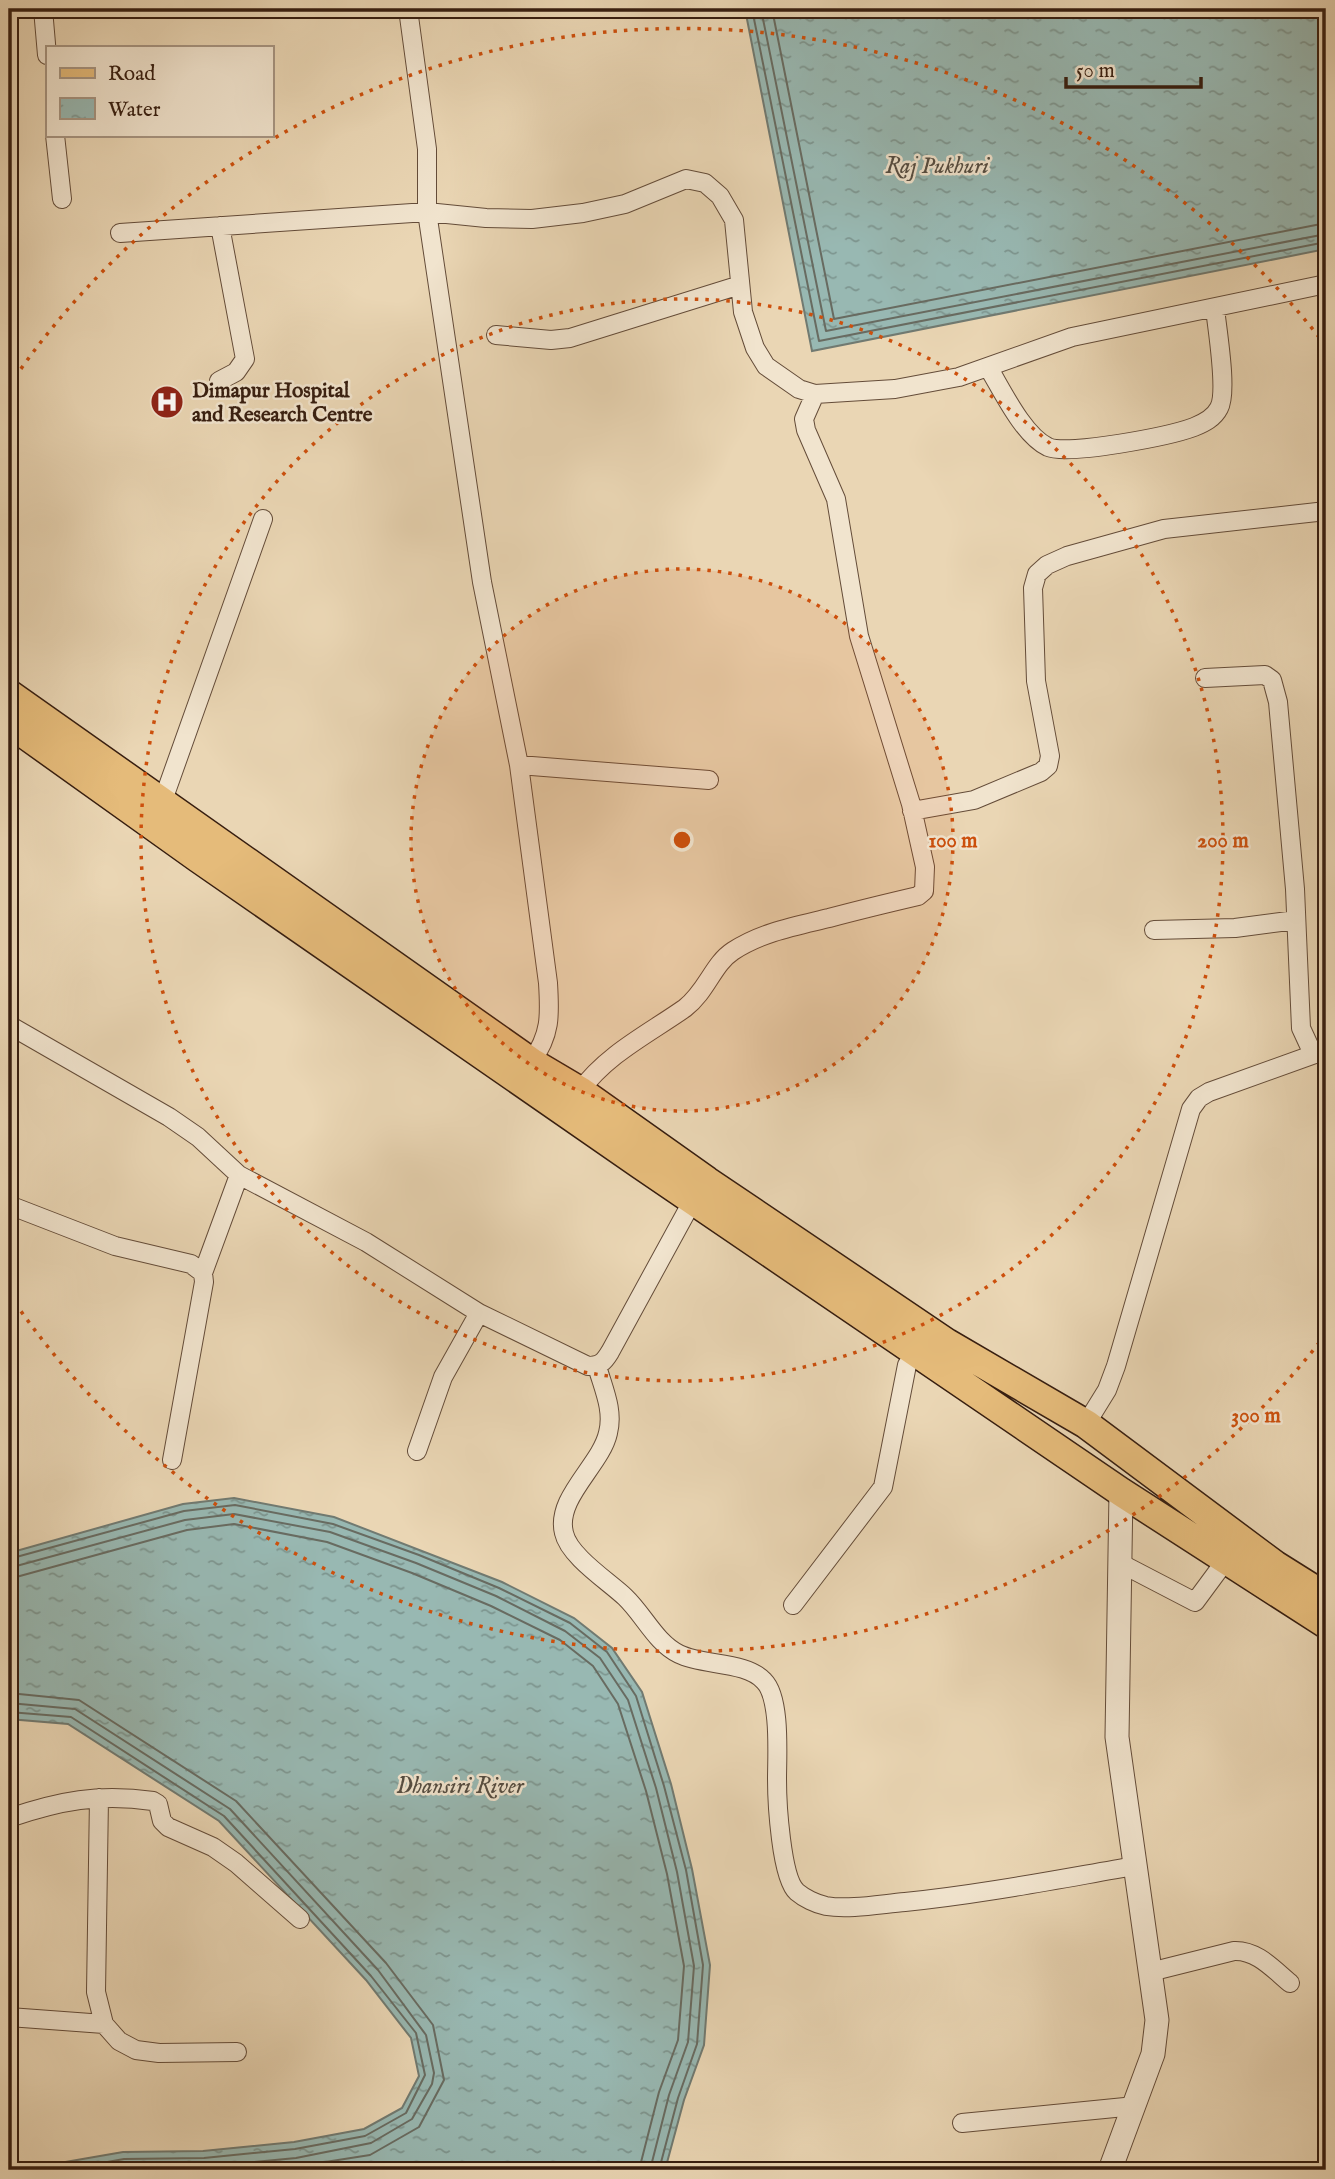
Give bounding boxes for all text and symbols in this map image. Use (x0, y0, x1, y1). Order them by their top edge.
legend (46, 46, 273, 136)
scale bar (1066, 46, 1200, 90)
text: 50 m (1076, 58, 1115, 85)
text: Road (108, 61, 156, 88)
text: Water (108, 97, 161, 124)
water label: Raj Pukhuri (885, 152, 990, 181)
place label: Dimapur Hospital and Research Centre (192, 378, 373, 429)
hospital icon: Dimapur Hospital and Research Centre (148, 383, 186, 421)
centre of rings (670, 828, 694, 852)
text: 100 m (928, 828, 978, 855)
text: 200 m (1197, 828, 1249, 855)
text: 300 m (1231, 1403, 1281, 1430)
water label: Dhansiri River (396, 1772, 525, 1801)

